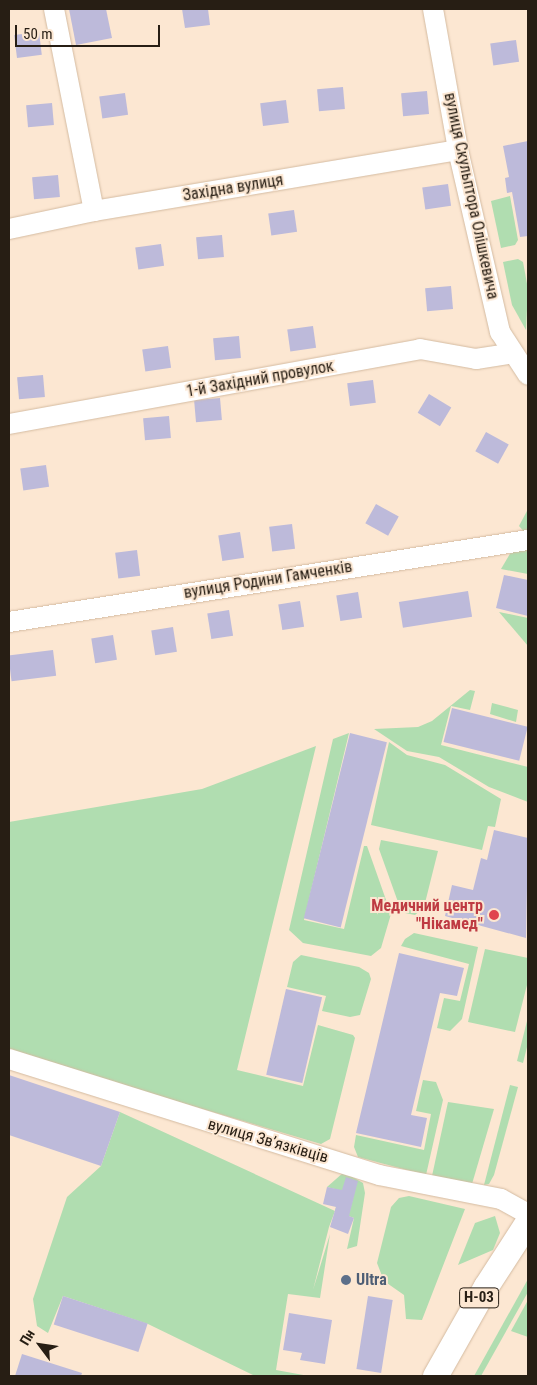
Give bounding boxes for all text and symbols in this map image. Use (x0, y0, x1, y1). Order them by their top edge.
scale bar (18, 15, 162, 47)
text: 50 m (23, 25, 53, 43)
street label: вулиця Скульптора Олішкевича (440, 91, 502, 301)
street label: Західна вулиця (181, 171, 285, 205)
street label: 1-й Західний провулок (185, 357, 335, 401)
street label: вулиця Родини Гамченків (182, 557, 354, 603)
place label: Медичний центр "Нікамед" (371, 896, 483, 934)
marker: Медичний центр "Нікамед" (487, 908, 501, 922)
street label: вулиця Звʼязківців (206, 1115, 330, 1167)
place label: Ultra (356, 1270, 387, 1290)
marker: Ultra (340, 1274, 352, 1286)
road number: Н-03 (459, 1286, 499, 1310)
north arrow (15, 1320, 65, 1370)
text: Пн (16, 1326, 38, 1348)

